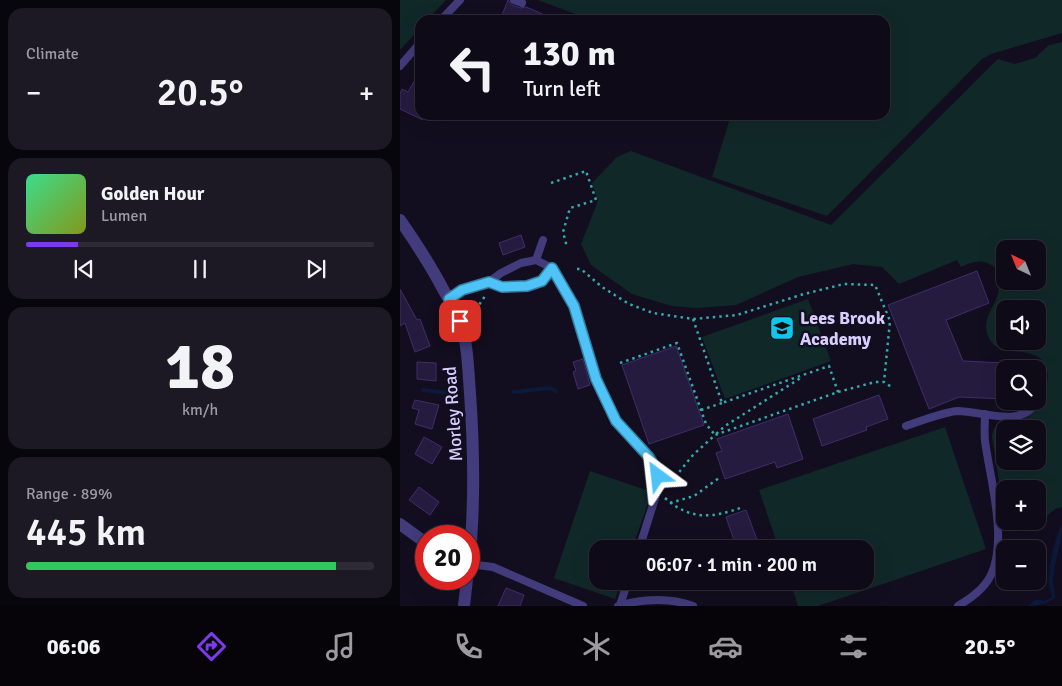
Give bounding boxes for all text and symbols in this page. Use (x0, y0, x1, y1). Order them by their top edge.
text: 130 m (523, 32, 616, 75)
icon: left (440, 35, 505, 100)
text: Climate (26, 44, 79, 64)
text: 20.5° (157, 69, 243, 116)
text: Turn left (523, 75, 601, 102)
text: − (26, 76, 41, 110)
text: + (359, 76, 374, 110)
text: Golden Hour (101, 182, 204, 206)
text: Lumen (101, 206, 147, 226)
north arrow (996, 240, 1046, 290)
map controls (996, 240, 1046, 590)
icon: previous (70, 255, 98, 283)
icon: pause (186, 255, 214, 283)
icon: next (302, 255, 330, 283)
pin (439, 300, 481, 342)
button: sound (996, 300, 1046, 350)
icon: arrive (446, 307, 474, 335)
place label: Lees Brook Academy (800, 307, 886, 350)
school or university icon: Lees Brook Academy (769, 315, 795, 341)
text: 18 (165, 327, 235, 407)
button: search (996, 360, 1046, 410)
street label: Morley Road (439, 366, 467, 462)
text: km/h (182, 400, 218, 420)
button: layers (996, 420, 1046, 470)
position arrow (631, 449, 683, 501)
button: + (996, 480, 1046, 530)
text: Range · 89% (26, 484, 112, 504)
text: 445 km (26, 509, 146, 556)
speed limit sign: 20 (415, 525, 480, 590)
button: − (996, 540, 1046, 590)
text: 06:07 · 1 min · 200 m (646, 553, 817, 577)
icon: directions (194, 629, 229, 664)
icon: music (323, 629, 358, 664)
icon: phone (451, 629, 486, 664)
icon: climate (579, 629, 614, 664)
icon: car (708, 629, 743, 664)
icon: filters (836, 629, 871, 664)
text: 06:06 (47, 633, 101, 660)
text: 20.5° (965, 633, 1015, 660)

